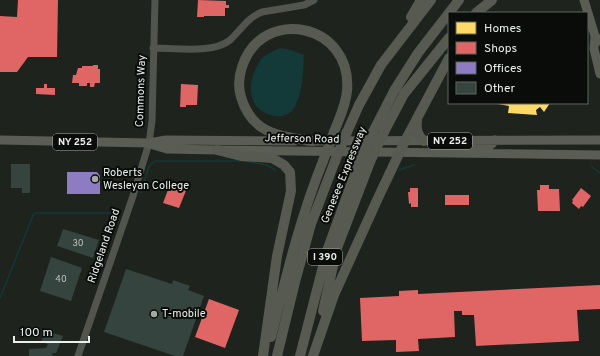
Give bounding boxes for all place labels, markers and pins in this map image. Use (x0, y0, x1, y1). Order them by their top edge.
place label: Roberts Wesleyan College (103, 166, 189, 193)
marker: Roberts Wesleyan College (90, 174, 100, 184)
place label: T-mobile (162, 307, 206, 321)
marker: T-mobile (149, 309, 159, 319)

